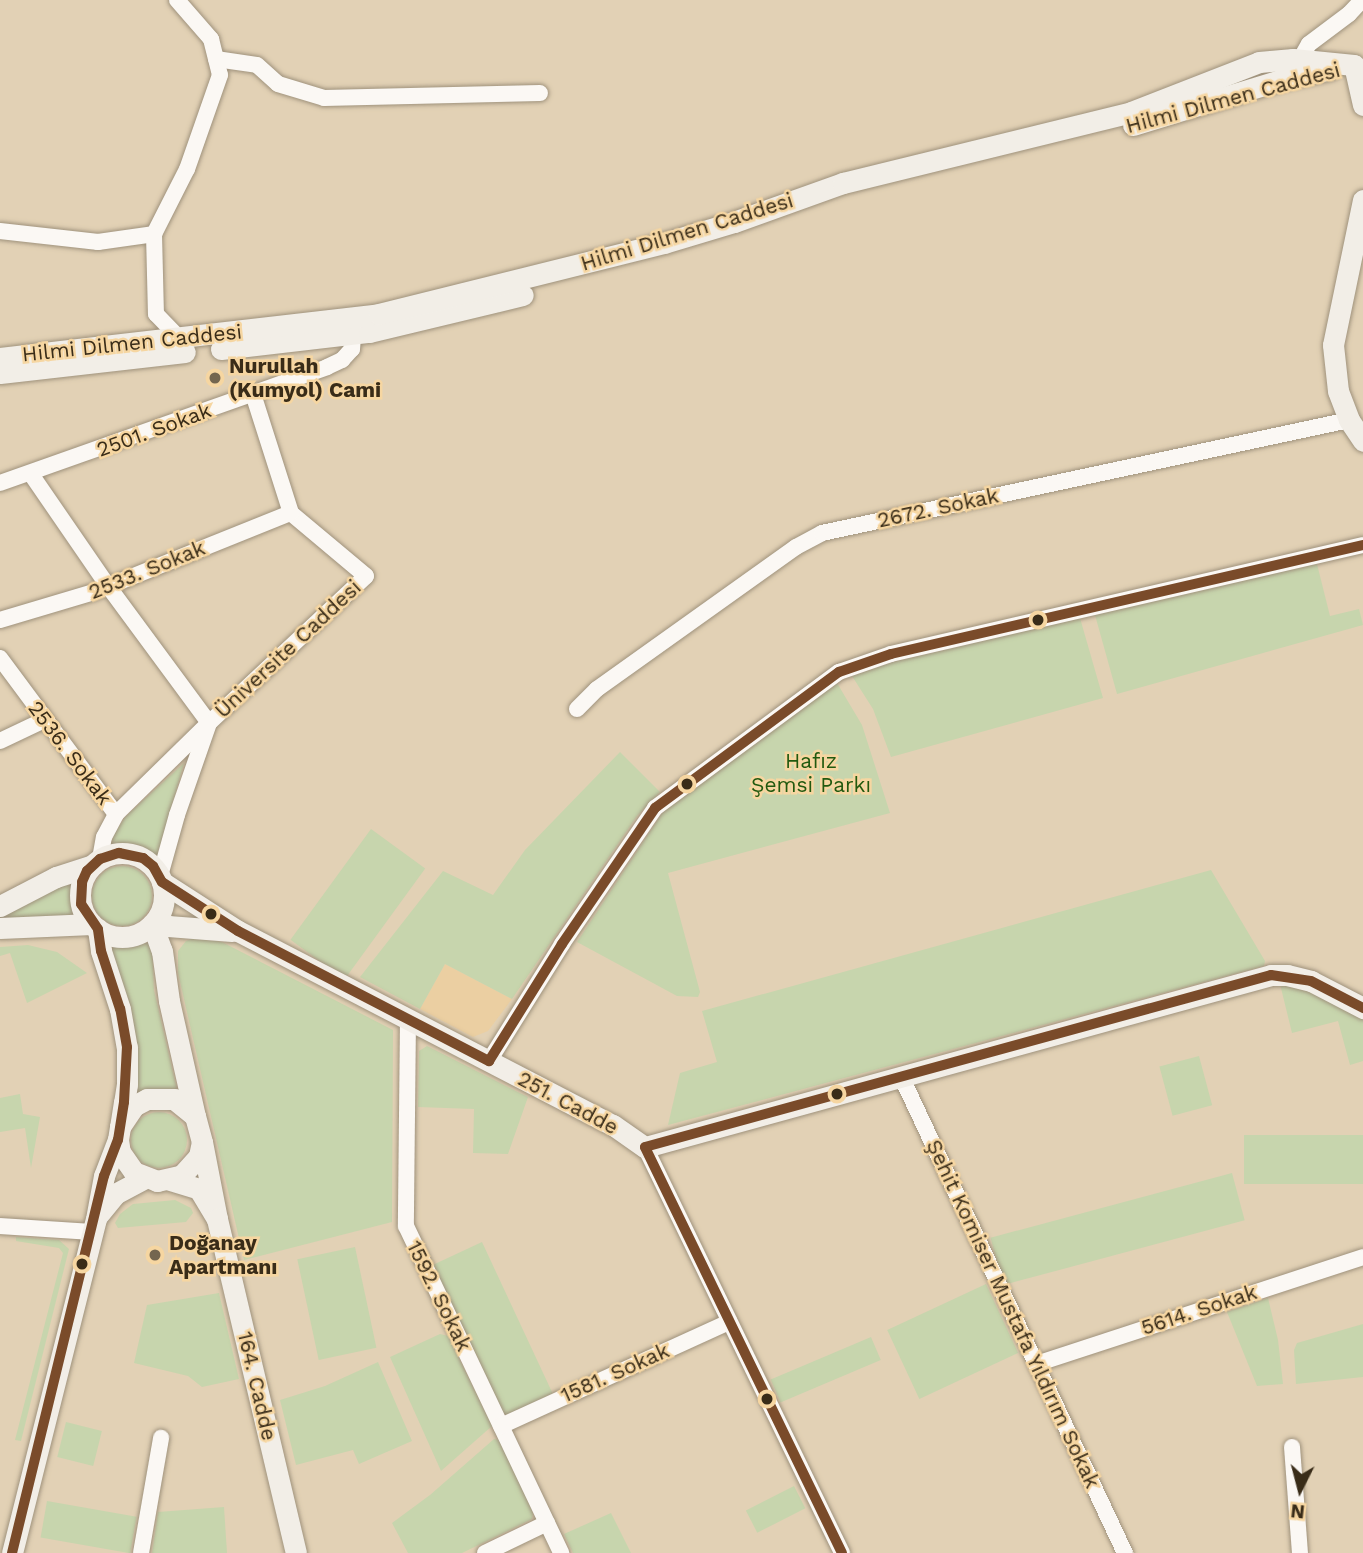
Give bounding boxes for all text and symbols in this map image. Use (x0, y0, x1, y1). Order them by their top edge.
street label: Hilmi Dilmen Caddesi (1123, 57, 1343, 139)
street label: Hilmi Dilmen Caddesi (578, 188, 796, 276)
street label: Hilmi Dilmen Caddesi (21, 319, 243, 367)
place label: Nurullah (Kumyol) Cami (229, 353, 381, 403)
marker: Nurullah (Kumyol) Cami (207, 370, 223, 386)
street label: 2501. Sokak (93, 398, 215, 462)
street label: 2672. Sokak (875, 483, 1001, 533)
street label: 2533. Sokak (85, 535, 209, 605)
street label: Üniversite Caddesi (210, 575, 366, 723)
unlabelled marker (1031, 613, 1045, 627)
street label: 2536. Sokak (23, 696, 117, 810)
park label: Hafız Şemsi Parkı (751, 748, 871, 798)
unlabelled marker (680, 777, 694, 791)
unlabelled marker (204, 907, 218, 921)
street label: 251. Cadde (513, 1066, 623, 1140)
unlabelled marker (830, 1087, 844, 1101)
street label: Şehit Komiser Mustafa Yıldırım Sokak (921, 1135, 1105, 1493)
place label: Doğanay Apartmanı (169, 1230, 277, 1280)
street label: 1592. Sokak (401, 1237, 477, 1355)
marker: Doğanay Apartmanı (147, 1247, 163, 1263)
unlabelled marker (75, 1257, 89, 1271)
street label: 5614. Sokak (1138, 1279, 1260, 1341)
street label: 164. Cadde (232, 1329, 282, 1443)
street label: 1581. Sokak (557, 1338, 673, 1408)
unlabelled marker (760, 1392, 774, 1406)
north arrow (1265, 1455, 1335, 1525)
text: N (1290, 1499, 1306, 1524)

